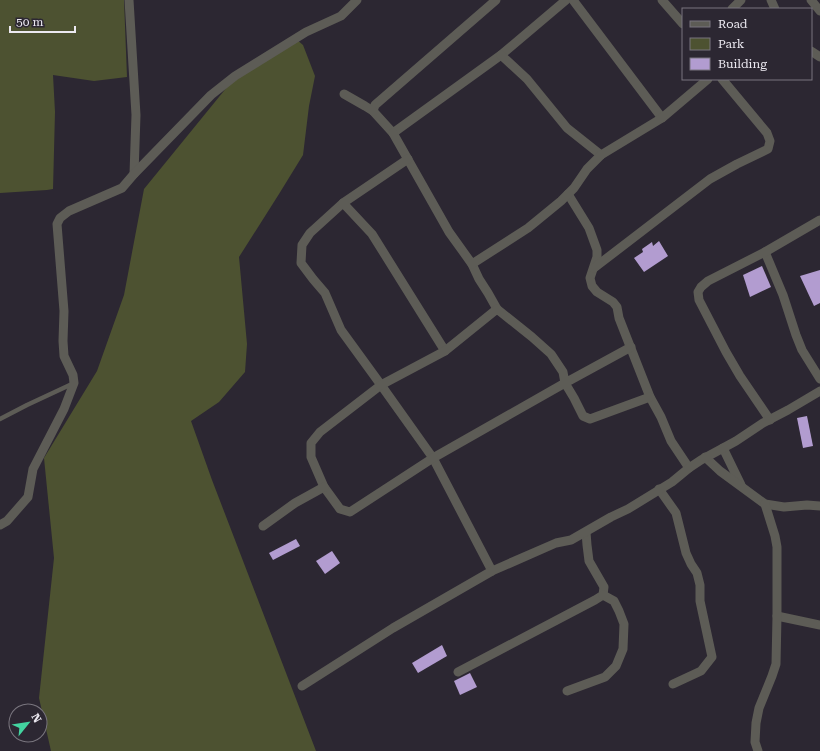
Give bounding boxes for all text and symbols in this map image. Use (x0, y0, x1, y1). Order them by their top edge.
scale bar (10, 8, 75, 34)
legend (682, 8, 812, 80)
text: 50 m (16, 15, 43, 29)
text: Road (718, 17, 748, 31)
text: Park (718, 37, 745, 51)
text: Building (718, 57, 767, 71)
north arrow (8, 703, 48, 743)
text: N (28, 711, 44, 726)

